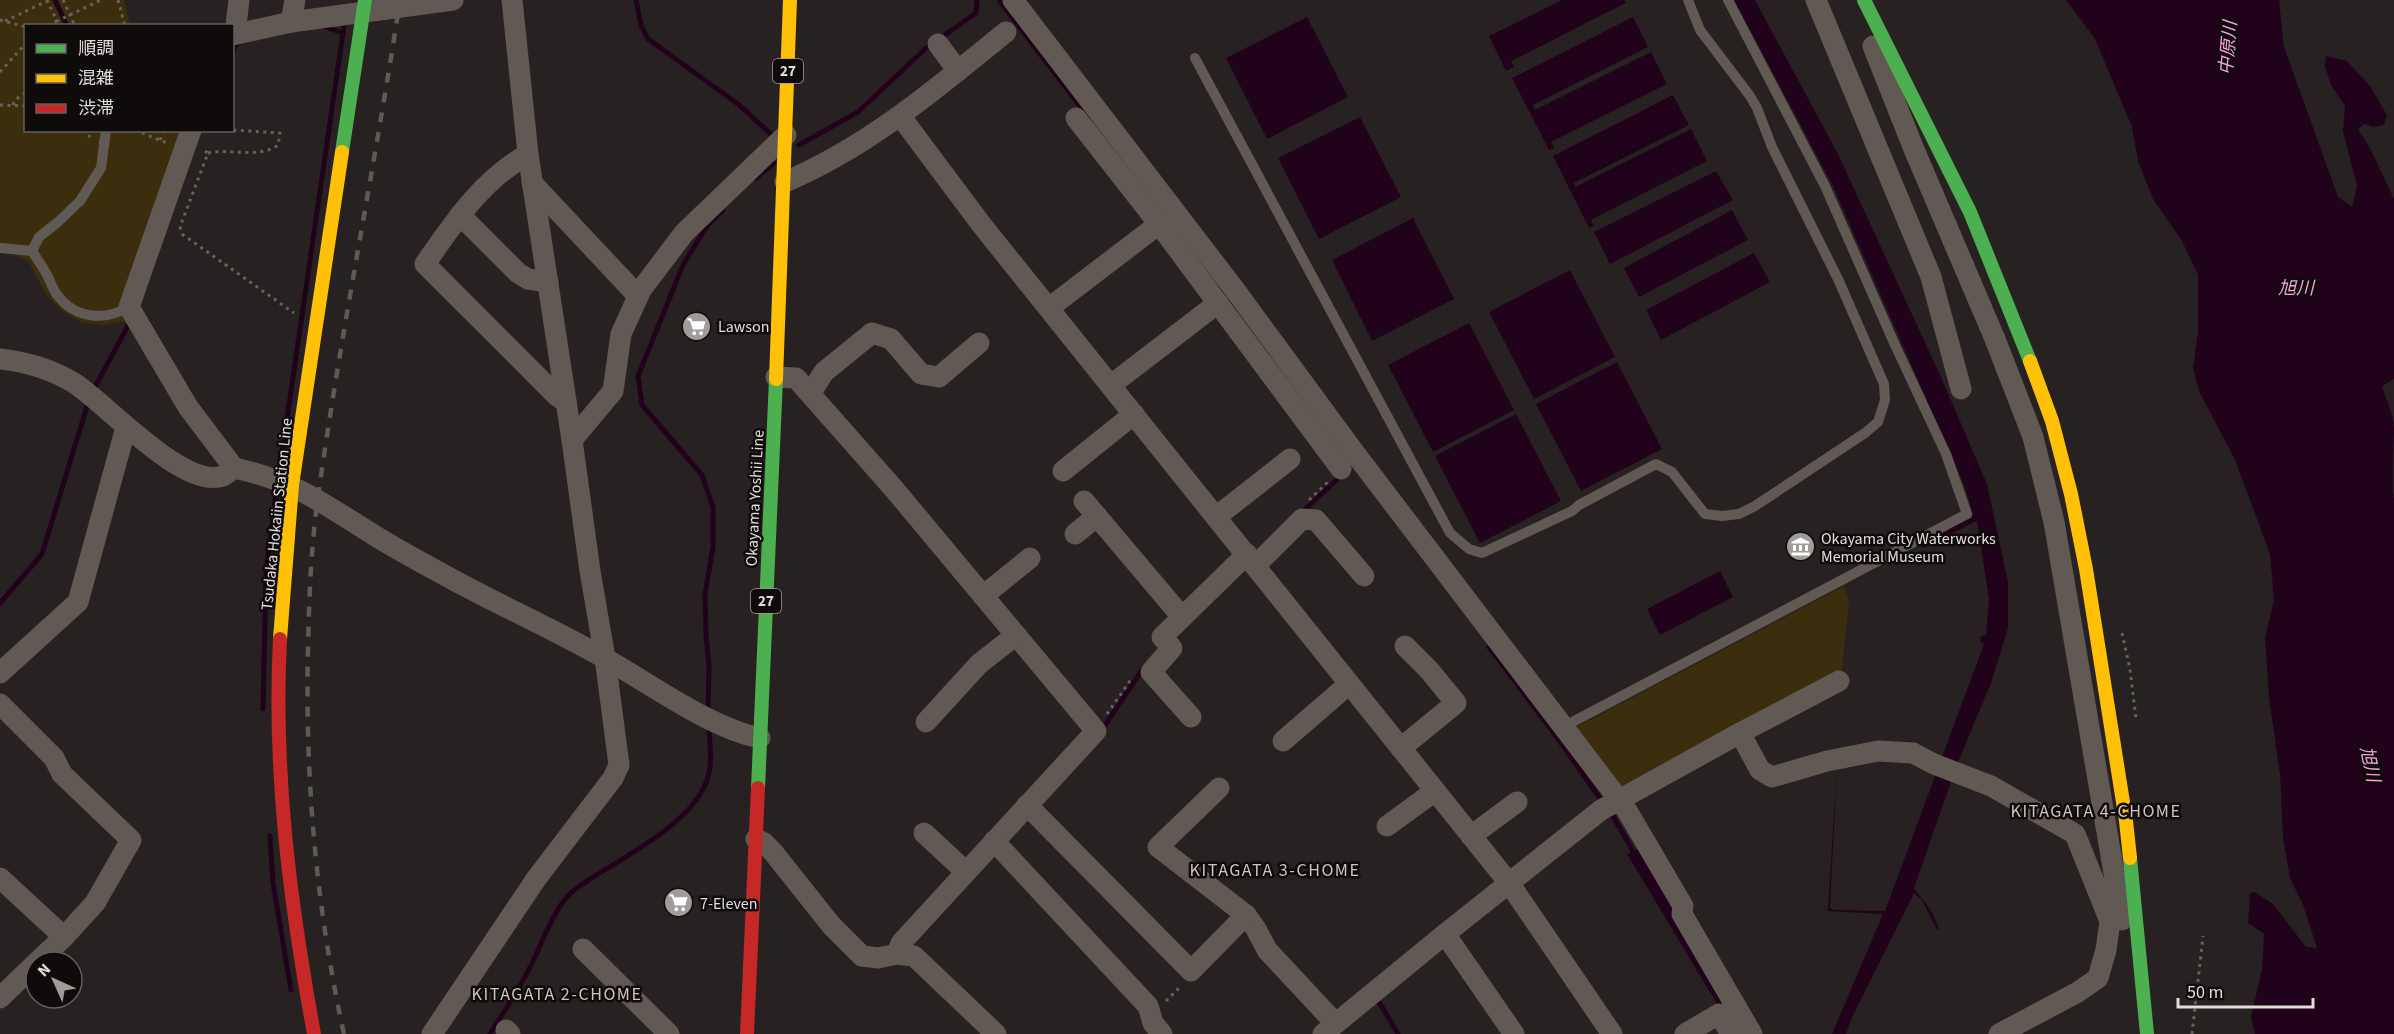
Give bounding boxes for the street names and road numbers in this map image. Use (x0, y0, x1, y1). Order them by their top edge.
road number: 27 (773, 59, 803, 83)
street label: Tsudaka Hokaiin Station Line (256, 417, 298, 611)
street label: Okayama Yoshii Line (740, 429, 770, 567)
road number: 27 (751, 589, 781, 613)

